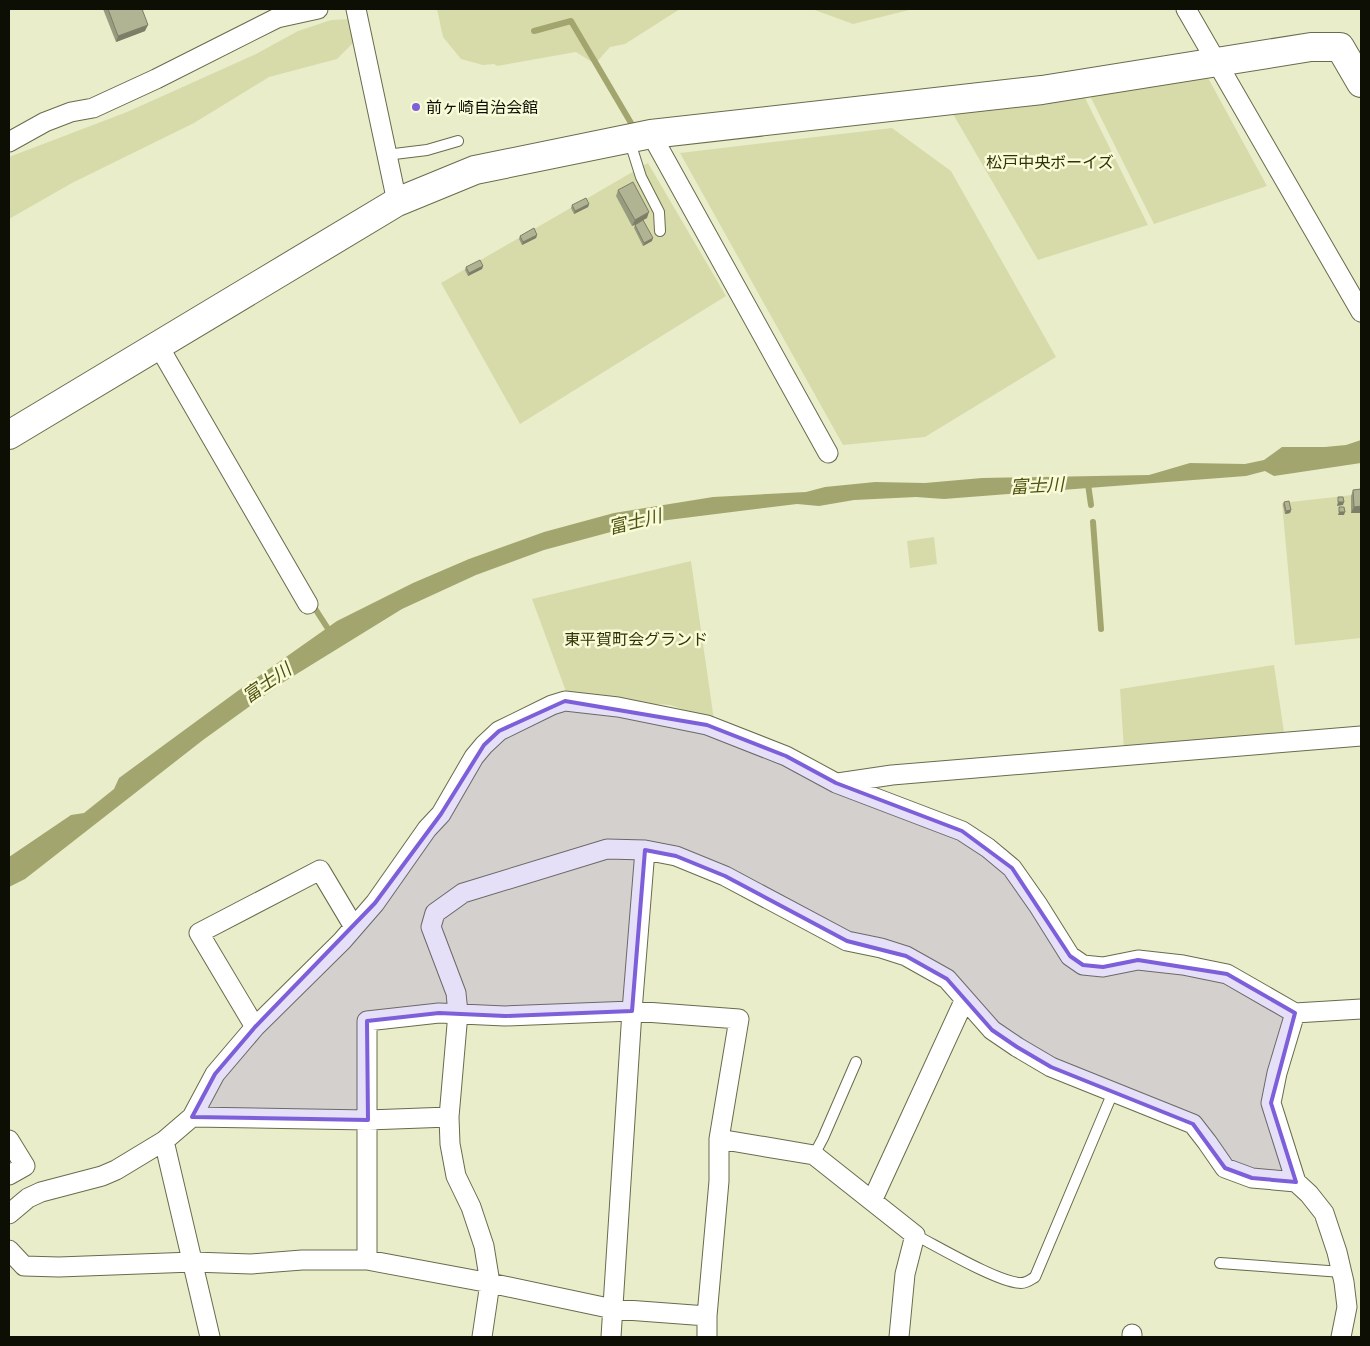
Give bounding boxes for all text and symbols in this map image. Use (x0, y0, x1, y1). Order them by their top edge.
place label: 前ヶ崎自治会館 (426, 99, 538, 118)
marker: 前ヶ崎自治会館 (410, 101, 422, 113)
park label: 松戸中央ボーイズ (986, 154, 1114, 173)
water label: 富士川 (1010, 474, 1067, 498)
water label: 富士川 (606, 505, 666, 539)
park label: 東平賀町会グランド (564, 631, 708, 650)
water label: 富士川 (239, 658, 297, 707)

